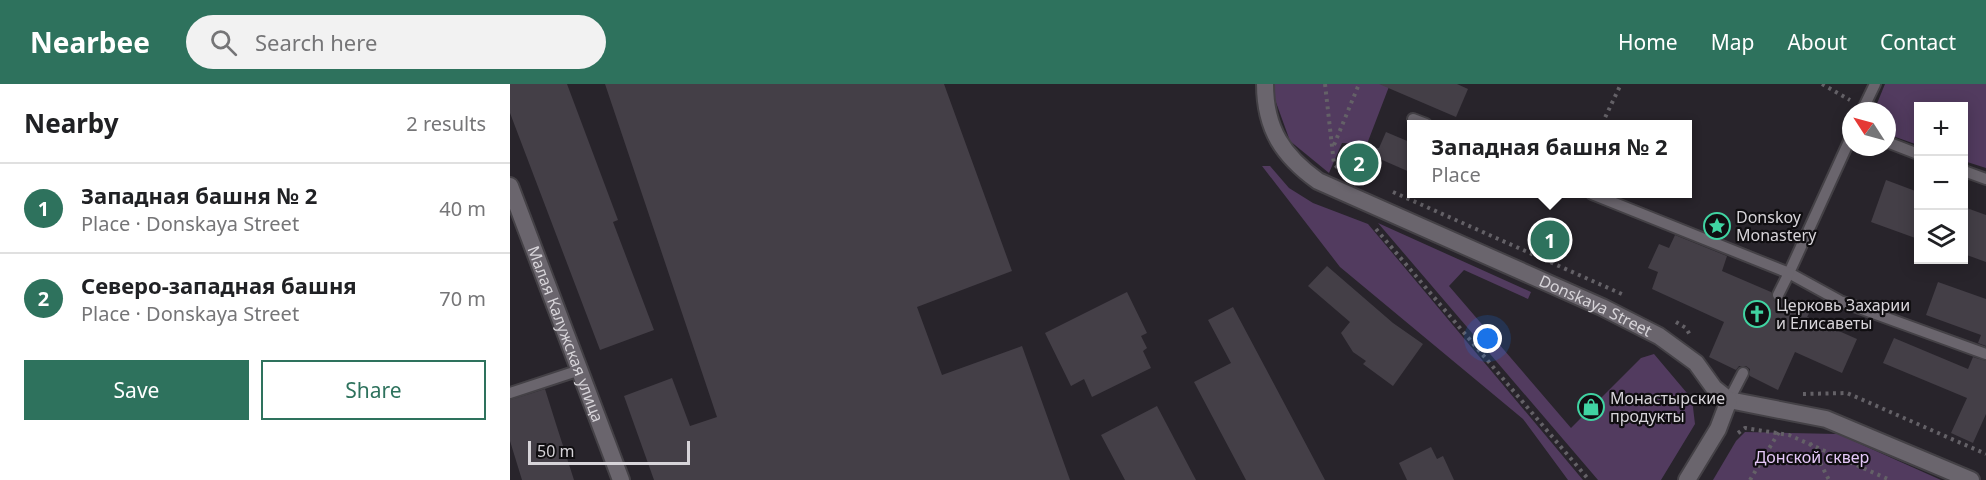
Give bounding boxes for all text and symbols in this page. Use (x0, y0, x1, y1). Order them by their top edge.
search box (186, 15, 606, 69)
text: Nearbee (30, 23, 150, 61)
icon: search (207, 26, 240, 59)
text: Search here (255, 27, 377, 57)
text: Home (1618, 28, 1678, 56)
text: Map (1711, 28, 1754, 56)
text: About (1787, 28, 1847, 56)
text: Contact (1880, 28, 1956, 56)
north arrow (1842, 102, 1896, 156)
map controls (1914, 102, 1968, 264)
button: + (1914, 102, 1968, 156)
text: Nearby (24, 105, 119, 141)
text: 2 results (406, 110, 486, 137)
popup (1407, 120, 1692, 198)
text: Западная башня № 2 (1431, 131, 1668, 161)
pin: 2 (1340, 140, 1378, 185)
button: − (1914, 156, 1968, 210)
text: Place (1431, 161, 1481, 188)
text: Западная башня № 2 (81, 180, 317, 210)
text: 1 (38, 195, 49, 222)
text: 40 m (439, 195, 486, 222)
place label: Donskoy Monastery (1736, 206, 1817, 246)
text: Place · Donskaya Street (81, 210, 299, 237)
button: layers (1914, 210, 1968, 264)
place icon: Donskoy Monastery (1702, 211, 1732, 241)
pin: 1 (1530, 218, 1570, 262)
street label: Малая Калужская улица (522, 242, 609, 425)
text: Северо-западная башня (81, 270, 357, 300)
street label: Donskaya Street (1536, 270, 1656, 342)
text: 2 (38, 285, 49, 312)
text: 70 m (439, 285, 486, 312)
place label: Церковь Захарии и Елисаветы (1776, 294, 1910, 334)
church icon: Церковь Захарии и Елисаветы (1742, 299, 1772, 329)
text: Place · Donskaya Street (81, 300, 299, 327)
your location (1473, 324, 1502, 353)
button: Save (24, 360, 249, 420)
button: Share (261, 360, 486, 420)
place label: Монастырские продукты (1610, 387, 1725, 427)
shop icon: Монастырские продукты (1576, 392, 1606, 422)
scale bar (528, 438, 690, 466)
text: 50 m (537, 440, 574, 462)
park label: Донской сквер (1755, 446, 1869, 468)

